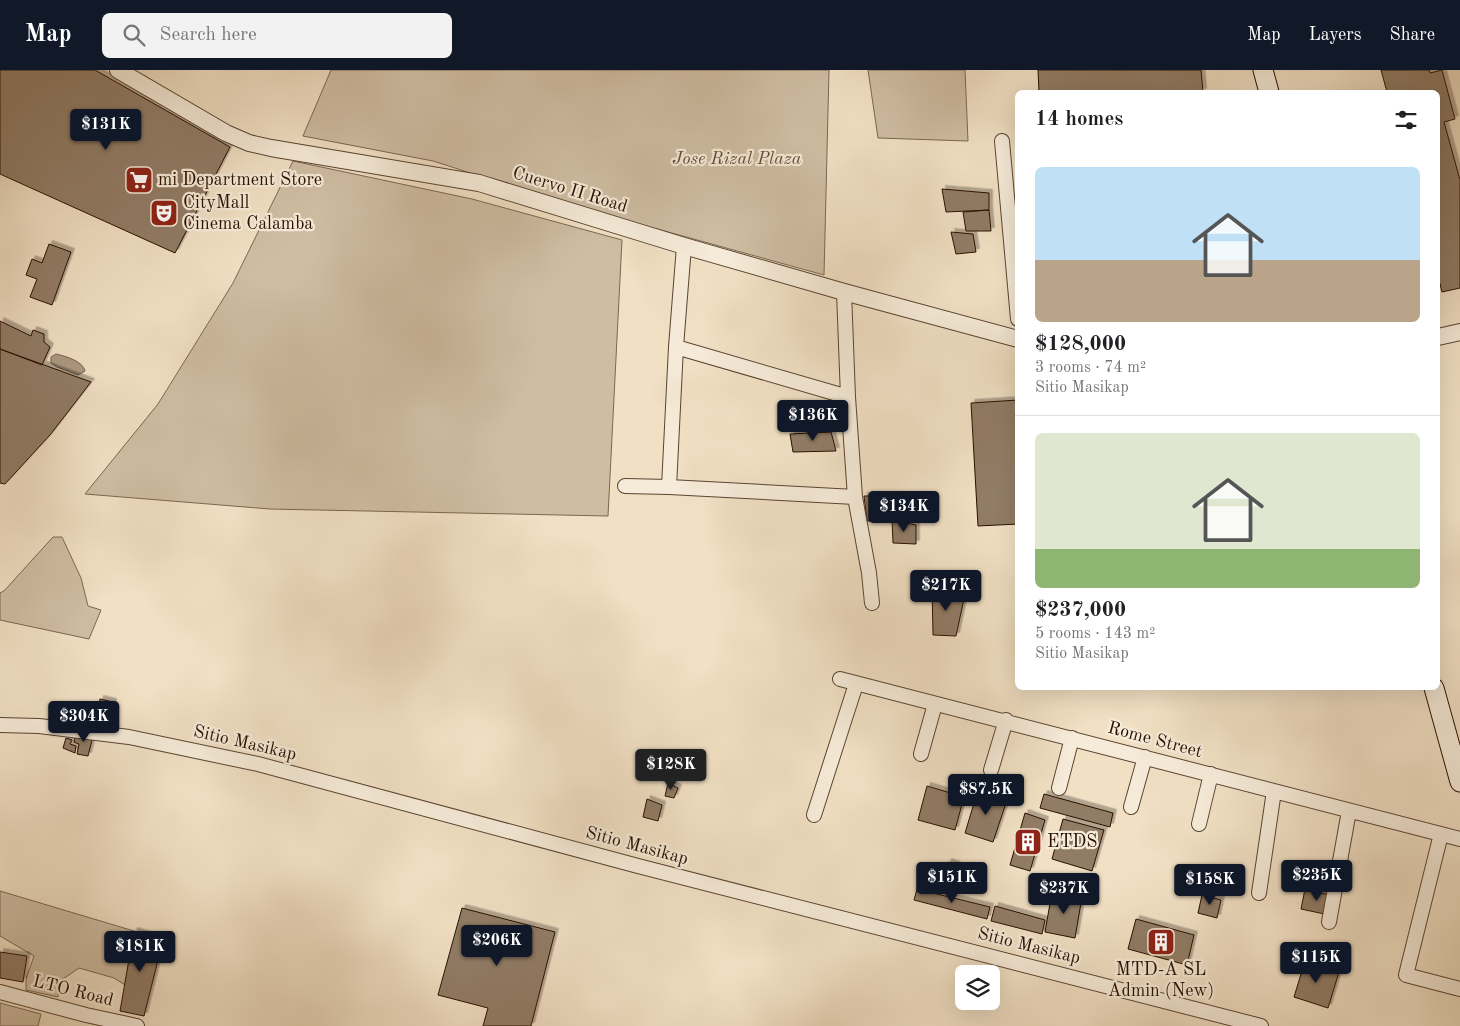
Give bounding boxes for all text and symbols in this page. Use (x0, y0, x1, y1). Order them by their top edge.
search box (102, 13, 452, 58)
icon: search (120, 21, 148, 49)
text: Map (25, 23, 72, 47)
text: Search here (160, 26, 257, 45)
text: Map (1247, 26, 1281, 44)
text: Layers (1309, 26, 1361, 44)
text: Share (1389, 26, 1435, 44)
icon: filters (1392, 106, 1420, 134)
pin: $131K (71, 108, 141, 151)
text: 14 homes (1035, 109, 1123, 130)
text: $131K (81, 117, 131, 133)
park label: Jose Rizal Plaza (672, 150, 802, 168)
street label: Cuervo II Road (510, 164, 630, 216)
supermarket icon: mi Department Store (124, 165, 154, 195)
place label: mi Department Store (158, 171, 322, 189)
place label: CityMall Cinema Calamba (183, 194, 313, 233)
theatre icon: CityMall Cinema Calamba (149, 198, 179, 228)
icon: home (1183, 200, 1273, 290)
text: $128,000 (1035, 334, 1126, 355)
text: 3 rooms · 74 m² (1035, 360, 1146, 376)
text: Sitio Masikap (1035, 380, 1129, 396)
pin: $136K (778, 400, 848, 442)
text: $136K (788, 408, 838, 424)
icon: home (1183, 465, 1273, 555)
pin: $134K (869, 490, 939, 533)
text: $134K (879, 499, 929, 515)
pin: $217K (911, 570, 981, 612)
text: $217K (921, 578, 971, 594)
text: $237,000 (1035, 600, 1126, 621)
text: 5 rooms · 143 m² (1035, 626, 1155, 642)
text: Sitio Masikap (1035, 646, 1129, 662)
pin: $304K (49, 700, 119, 743)
text: $304K (59, 709, 109, 725)
street label: Rome Street (1106, 719, 1204, 761)
street label: Sitio Masikap (192, 722, 298, 764)
pin: $128K (636, 748, 706, 791)
text: $128K (646, 757, 696, 773)
pin: $87.5K (945, 774, 1027, 816)
text: $87.5K (959, 782, 1013, 798)
street label: Sitio Masikap (584, 824, 690, 868)
building icon: ETDS (1013, 827, 1043, 857)
place label: ETDS (1047, 833, 1097, 851)
pin: $235K (1282, 860, 1352, 902)
pin: $151K (917, 862, 987, 904)
pin: $158K (1175, 864, 1245, 906)
text: $235K (1292, 868, 1342, 884)
text: $151K (927, 870, 977, 886)
pin: $237K (1029, 872, 1099, 915)
text: $158K (1185, 872, 1235, 888)
text: $237K (1039, 881, 1089, 897)
pin: $206K (462, 924, 532, 967)
street label: Sitio Masikap (976, 925, 1082, 967)
building icon: MTD-A SL Admin (New) (1146, 927, 1176, 957)
pin: $181K (105, 930, 175, 973)
text: $206K (472, 933, 522, 949)
text: $181K (115, 939, 165, 955)
pin: $115K (1281, 942, 1351, 984)
text: $115K (1291, 950, 1341, 966)
place label: MTD-A SL Admin (New) (1108, 961, 1214, 1000)
map controls (955, 965, 1000, 1010)
button: layers (955, 965, 1000, 1010)
street label: LTO Road (31, 972, 115, 1010)

